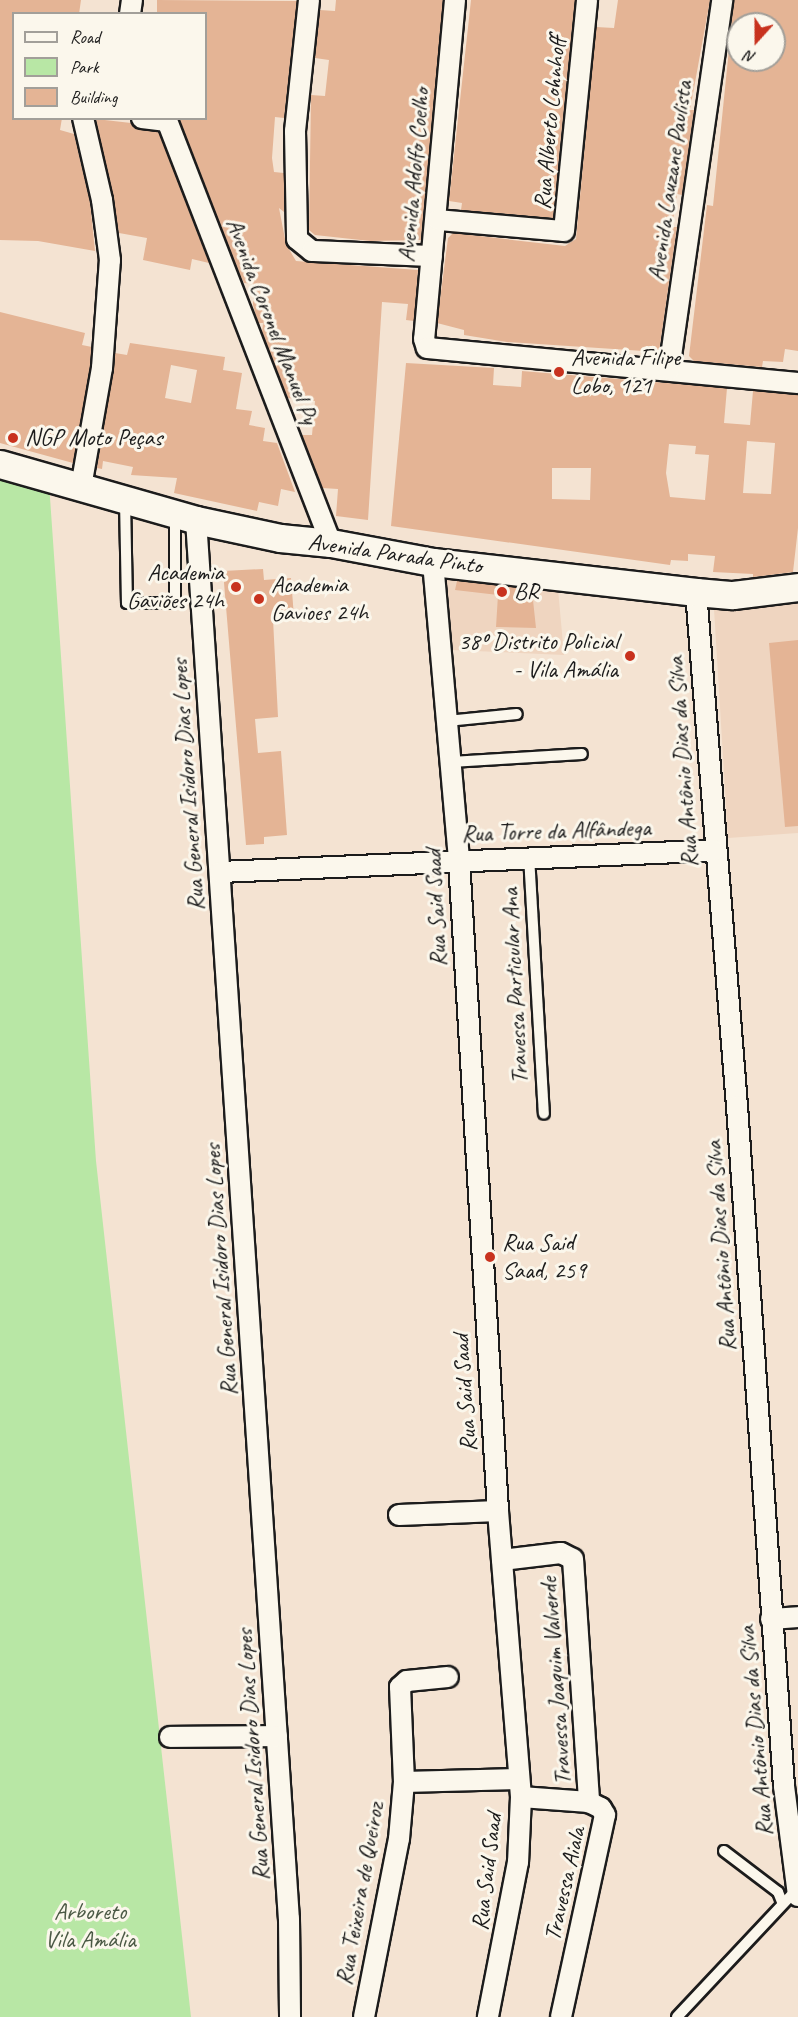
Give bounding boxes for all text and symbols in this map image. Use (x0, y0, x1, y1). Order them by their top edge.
legend (12, 12, 207, 120)
north arrow (726, 12, 786, 72)
text: Road (70, 26, 100, 48)
street label: Rua Alberto Lohnhoff (528, 35, 572, 211)
text: N (742, 46, 758, 68)
text: Park (70, 56, 99, 78)
street label: Avenida Lauzane Paulista (642, 78, 698, 284)
text: Building (70, 86, 117, 108)
street label: Avenida Adolfo Coelho (392, 87, 436, 263)
street label: Avenida Coronel Manuel Py (220, 214, 324, 428)
place label: Avenida Filipe Lobo, 121 (571, 344, 680, 400)
marker: Avenida Filipe Lobo, 121 (552, 365, 566, 379)
place label: NGP Moto Peças (25, 424, 162, 452)
marker: NGP Moto Peças (6, 431, 20, 445)
street label: Avenida Parada Pinto (306, 528, 484, 580)
place label: Academia Gaviões 24h (127, 559, 224, 615)
place label: Academia Gavioes 24h (271, 571, 368, 627)
place label: BR (514, 578, 538, 606)
marker: Academia Gaviões 24h (229, 580, 243, 594)
marker: BR (495, 585, 509, 599)
marker: Academia Gavioes 24h (252, 592, 266, 606)
place label: 38º Distrito Policial - Vila Amália (459, 628, 618, 684)
marker: 38º Distrito Policial - Vila Amália (623, 649, 637, 663)
street label: Rua Antônio Dias da Silva (661, 656, 705, 868)
street label: Rua General Isidoro Dias Lopes (165, 658, 211, 912)
street label: Rua Torre da Alfândega (460, 813, 652, 849)
street label: Rua Said Saad (419, 848, 453, 968)
street label: Travessa Particular Ana (495, 887, 535, 1085)
street label: Rua Antônio Dias da Silva (699, 1140, 743, 1352)
street label: Rua General Isidoro Dias Lopes (198, 1143, 244, 1397)
place label: Rua Said Saad, 259 (502, 1229, 586, 1285)
marker: Rua Said Saad, 259 (483, 1250, 497, 1264)
street label: Rua Said Saad (446, 1333, 484, 1453)
street label: Travessa Joaquim Valverde (534, 1575, 578, 1787)
street label: Rua Antônio Dias da Silva (732, 1624, 780, 1838)
street label: Rua General Isidoro Dias Lopes (230, 1628, 276, 1882)
street label: Rua Teixeira de Queiroz (330, 1801, 390, 1987)
street label: Rua Said Saad (465, 1811, 509, 1933)
street label: Travessa Aiala (538, 1824, 592, 1944)
park label: Arboreto Vila Amália (45, 1898, 135, 1954)

